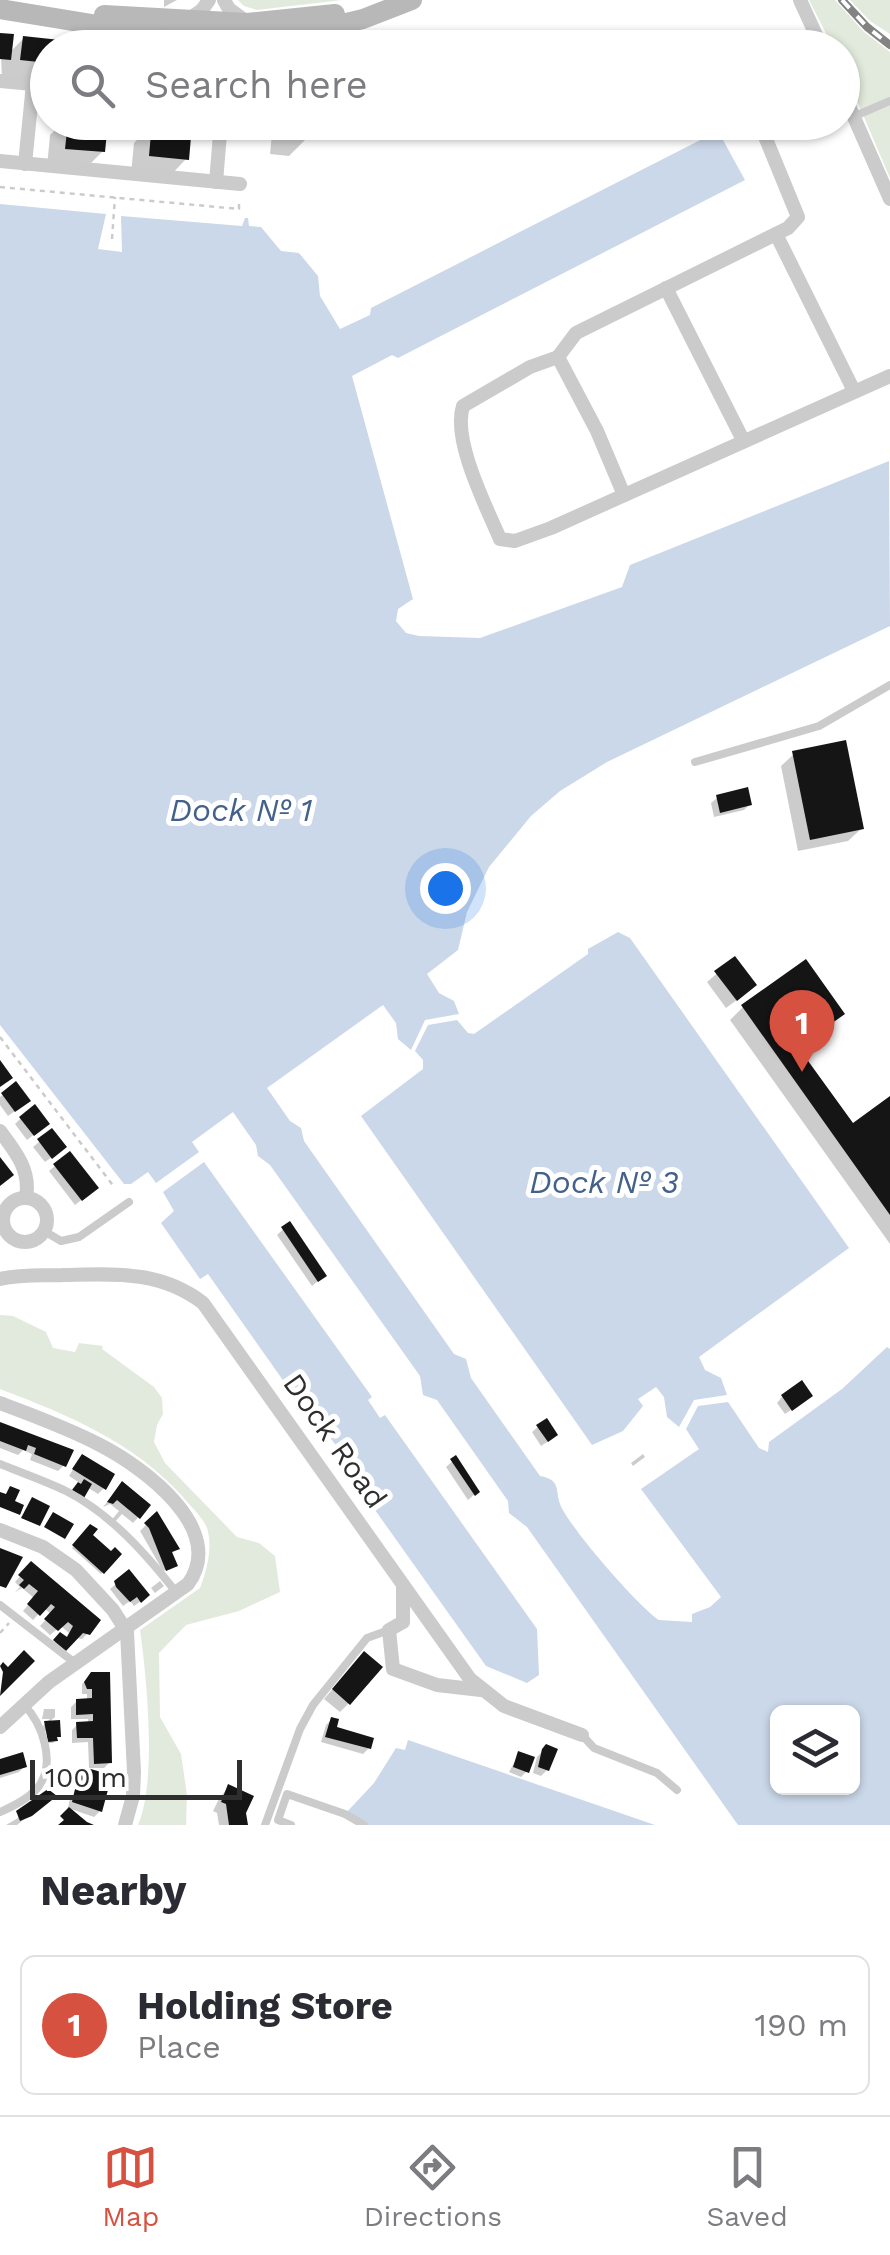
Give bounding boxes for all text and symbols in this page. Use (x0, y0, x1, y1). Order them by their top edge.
search box (30, 30, 860, 140)
icon: search (65, 58, 120, 113)
text: Search here (145, 63, 368, 107)
water label: Dock Nº 1 (169, 791, 313, 829)
your location (420, 863, 471, 914)
pin: 1 (770, 990, 834, 1072)
water label: Dock Nº 3 (529, 1163, 679, 1201)
street label: Dock Road (276, 1367, 395, 1515)
map controls (770, 1705, 860, 1795)
button: layers (770, 1705, 860, 1795)
scale bar (30, 1755, 242, 1800)
text: 100 m (45, 1761, 127, 1794)
text: Nearby (40, 1866, 187, 1915)
text: Holding Store (137, 1984, 393, 2028)
text: 1 (68, 2006, 81, 2044)
text: 190 m (754, 2006, 848, 2044)
text: Place (137, 2028, 221, 2066)
tab: Map (102, 2140, 159, 2233)
tab: Directions (364, 2140, 502, 2233)
tab: Saved (706, 2140, 788, 2233)

